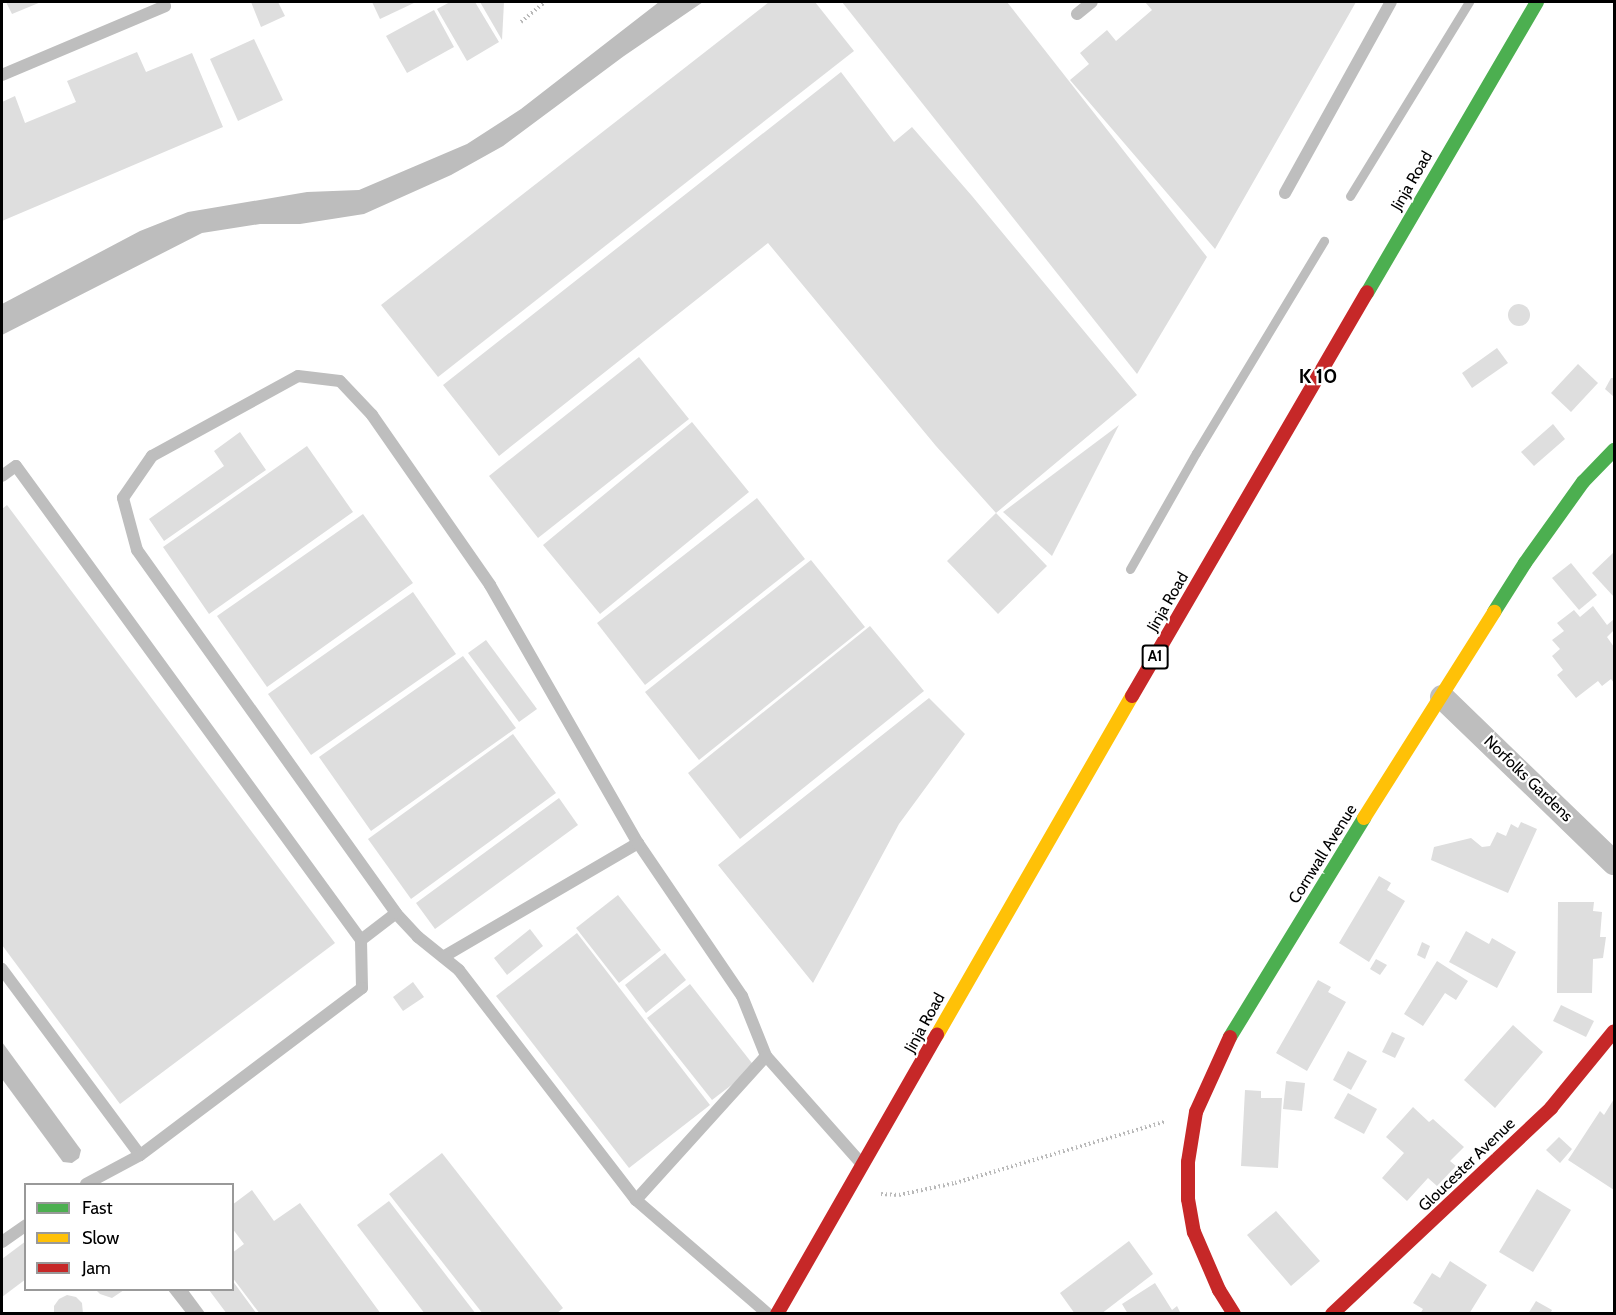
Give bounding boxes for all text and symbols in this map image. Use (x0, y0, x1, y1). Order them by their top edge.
street label: Jinja Road (1387, 148, 1437, 214)
district label: K 10 (1299, 364, 1337, 388)
street label: Jinja Road (1143, 569, 1193, 635)
road number: A1 (1142, 645, 1168, 669)
street label: Norfolks Gardens (1480, 732, 1576, 826)
street label: Cornwall Avenue (1285, 801, 1361, 907)
street label: Jinja Road (901, 990, 949, 1056)
street label: Gloucester Avenue (1415, 1114, 1519, 1216)
legend (24, 1183, 234, 1291)
text: Fast (82, 1197, 113, 1219)
text: Slow (82, 1227, 119, 1249)
text: Jam (82, 1257, 111, 1279)

